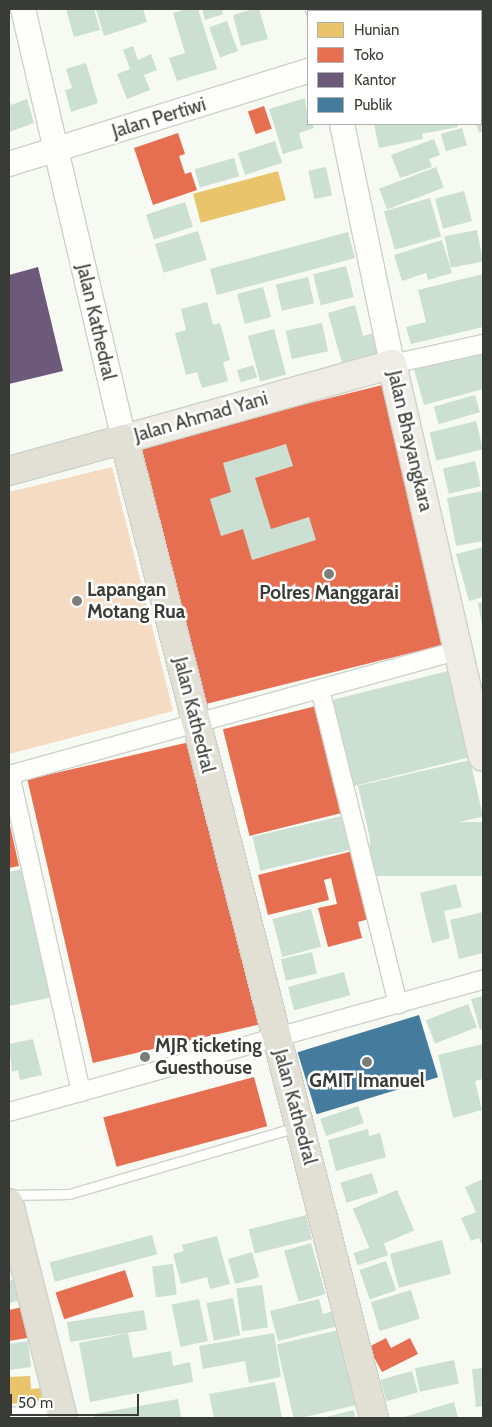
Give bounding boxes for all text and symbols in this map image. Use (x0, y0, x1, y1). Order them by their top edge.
legend (307, 10, 482, 125)
text: Hunian (354, 21, 399, 39)
text: Toko (354, 46, 384, 64)
text: Kantor (354, 71, 396, 89)
street label: Jalan Pertiwi (109, 93, 209, 143)
text: Publik (354, 96, 392, 114)
street label: Jalan Kathedral (72, 262, 120, 382)
street label: Jalan Bhayangkara (383, 368, 437, 514)
street label: Jalan Ahmad Yani (131, 387, 271, 447)
marker: Polres Manggarai (323, 568, 335, 580)
place label: Lapangan Motang Rua (87, 579, 185, 623)
place label: Polres Manggarai (259, 582, 399, 604)
marker: Lapangan Motang Rua (71, 595, 83, 607)
street label: Jalan Kathedral (169, 655, 219, 775)
place label: MJR ticketing Guesthouse (155, 1035, 262, 1079)
street label: Jalan Kathedral (269, 1047, 321, 1167)
marker: MJR ticketing Guesthouse (139, 1051, 151, 1063)
marker: GMIT Imanuel (361, 1056, 373, 1068)
place label: GMIT Imanuel (309, 1070, 425, 1092)
scale bar (12, 1384, 141, 1416)
text: 50 m (18, 1394, 53, 1412)

